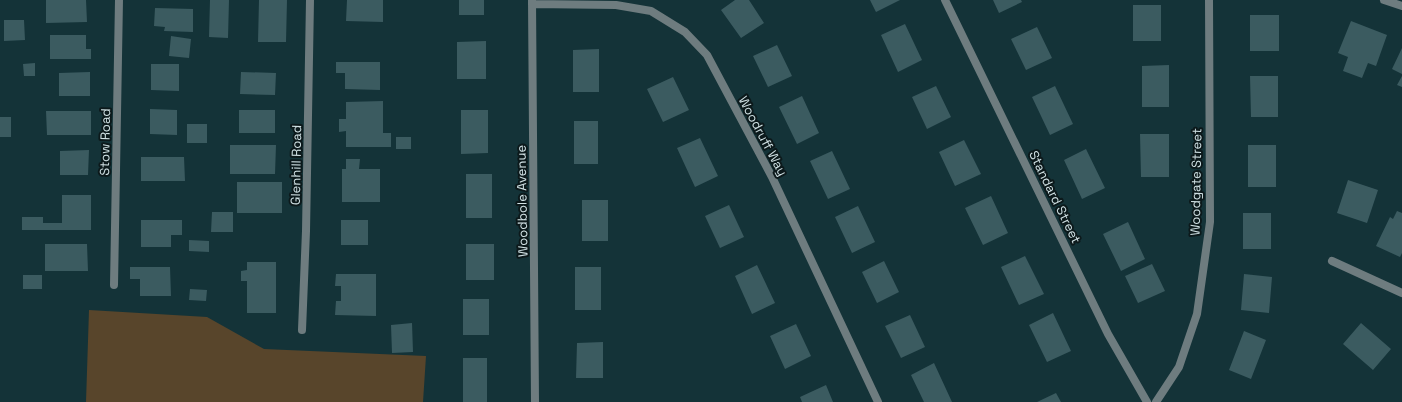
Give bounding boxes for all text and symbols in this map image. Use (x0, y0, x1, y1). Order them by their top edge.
street label: Woodruff Way (735, 93, 791, 179)
street label: Stow Road (96, 108, 114, 176)
street label: Glenhill Road (287, 125, 305, 205)
street label: Woodgate Street (1187, 128, 1205, 236)
street label: Woodbole Avenue (513, 145, 531, 257)
street label: Standard Street (1025, 148, 1085, 246)

